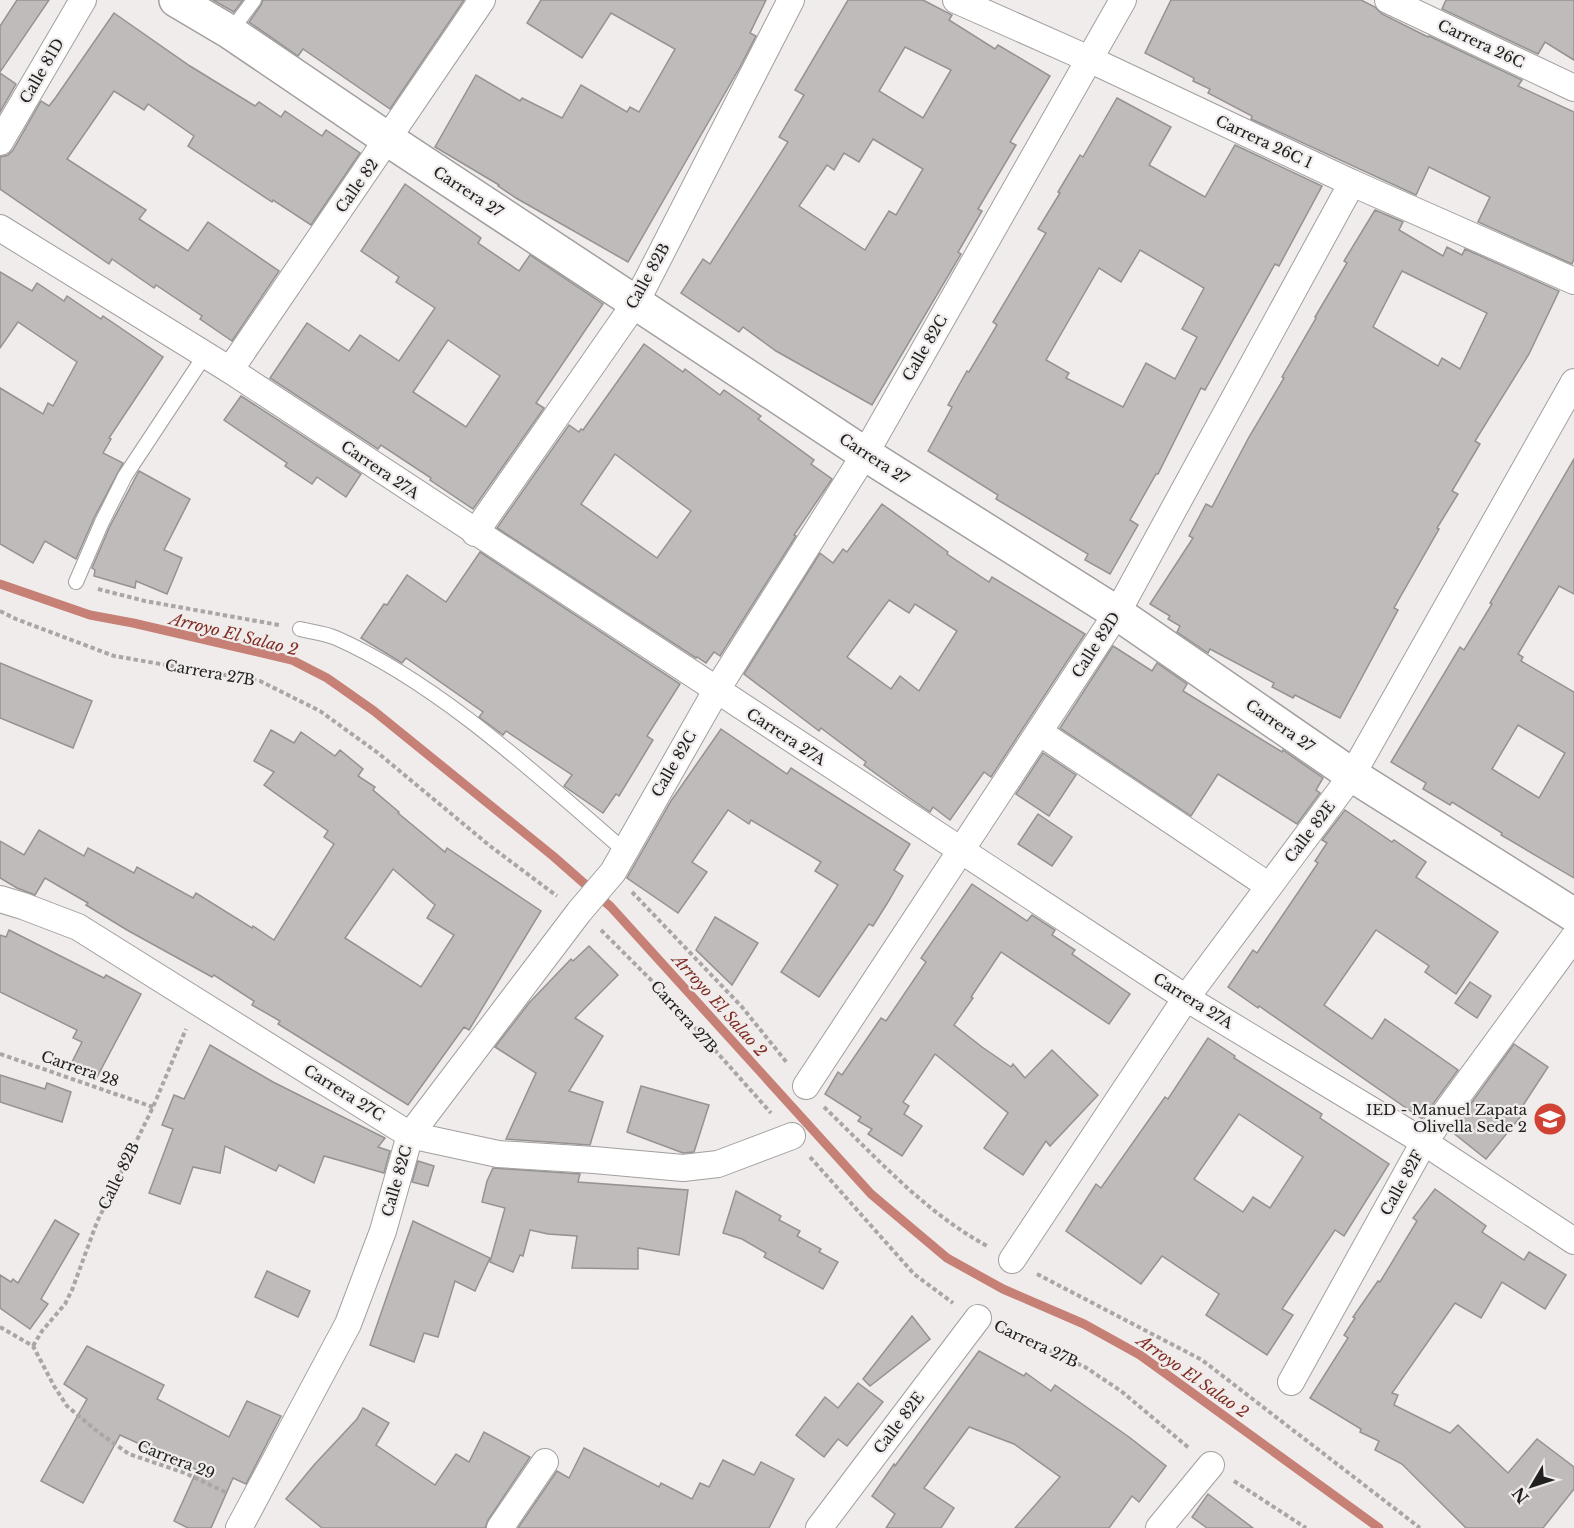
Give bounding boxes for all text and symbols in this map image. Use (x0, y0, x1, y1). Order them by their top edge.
street label: Carrera 26C (1435, 15, 1528, 72)
street label: Calle 81D (15, 35, 68, 107)
street label: Carrera 26C 1 (1213, 111, 1316, 172)
street label: Calle 82 (331, 155, 382, 216)
street label: Carrera 27 (430, 162, 507, 221)
street label: Calle 82B (622, 239, 674, 312)
street label: Calle 82C (898, 311, 951, 384)
street label: Carrera 27 (836, 429, 913, 488)
street label: Carrera 27A (337, 436, 423, 503)
water label: Arroyo El Salao 2 (166, 608, 300, 660)
street label: Calle 82D (1067, 608, 1124, 681)
street label: Carrera 27B (164, 655, 257, 690)
street label: Carrera 27 (1242, 695, 1319, 756)
street label: Carrera 27A (743, 704, 830, 769)
street label: Calle 82C (647, 727, 700, 800)
street label: Calle 82E (1280, 797, 1339, 866)
water label: Arroyo El Salao 2 (667, 948, 771, 1061)
street label: Carrera 27A (1150, 969, 1237, 1033)
street label: Carrera 27B (647, 977, 722, 1057)
street label: Carrera 28 (39, 1046, 122, 1091)
street label: Carrera 27C (300, 1060, 388, 1125)
place label: IED - Manuel Zapata Olivella Sede 2 (1366, 1100, 1528, 1136)
school or university icon: IED - Manuel Zapata Olivella Sede 2 (1532, 1101, 1568, 1137)
street label: Calle 82B (94, 1139, 143, 1213)
street label: Calle 82C (377, 1143, 416, 1219)
street label: Calle 82F (1376, 1147, 1427, 1219)
street label: Carrera 27B (991, 1316, 1081, 1371)
water label: Arroyo El Salao 2 (1132, 1329, 1253, 1422)
street label: Calle 82E (869, 1388, 928, 1457)
street label: Carrera 29 (135, 1436, 218, 1483)
north arrow (1502, 1456, 1562, 1516)
text: N (1508, 1483, 1533, 1508)

